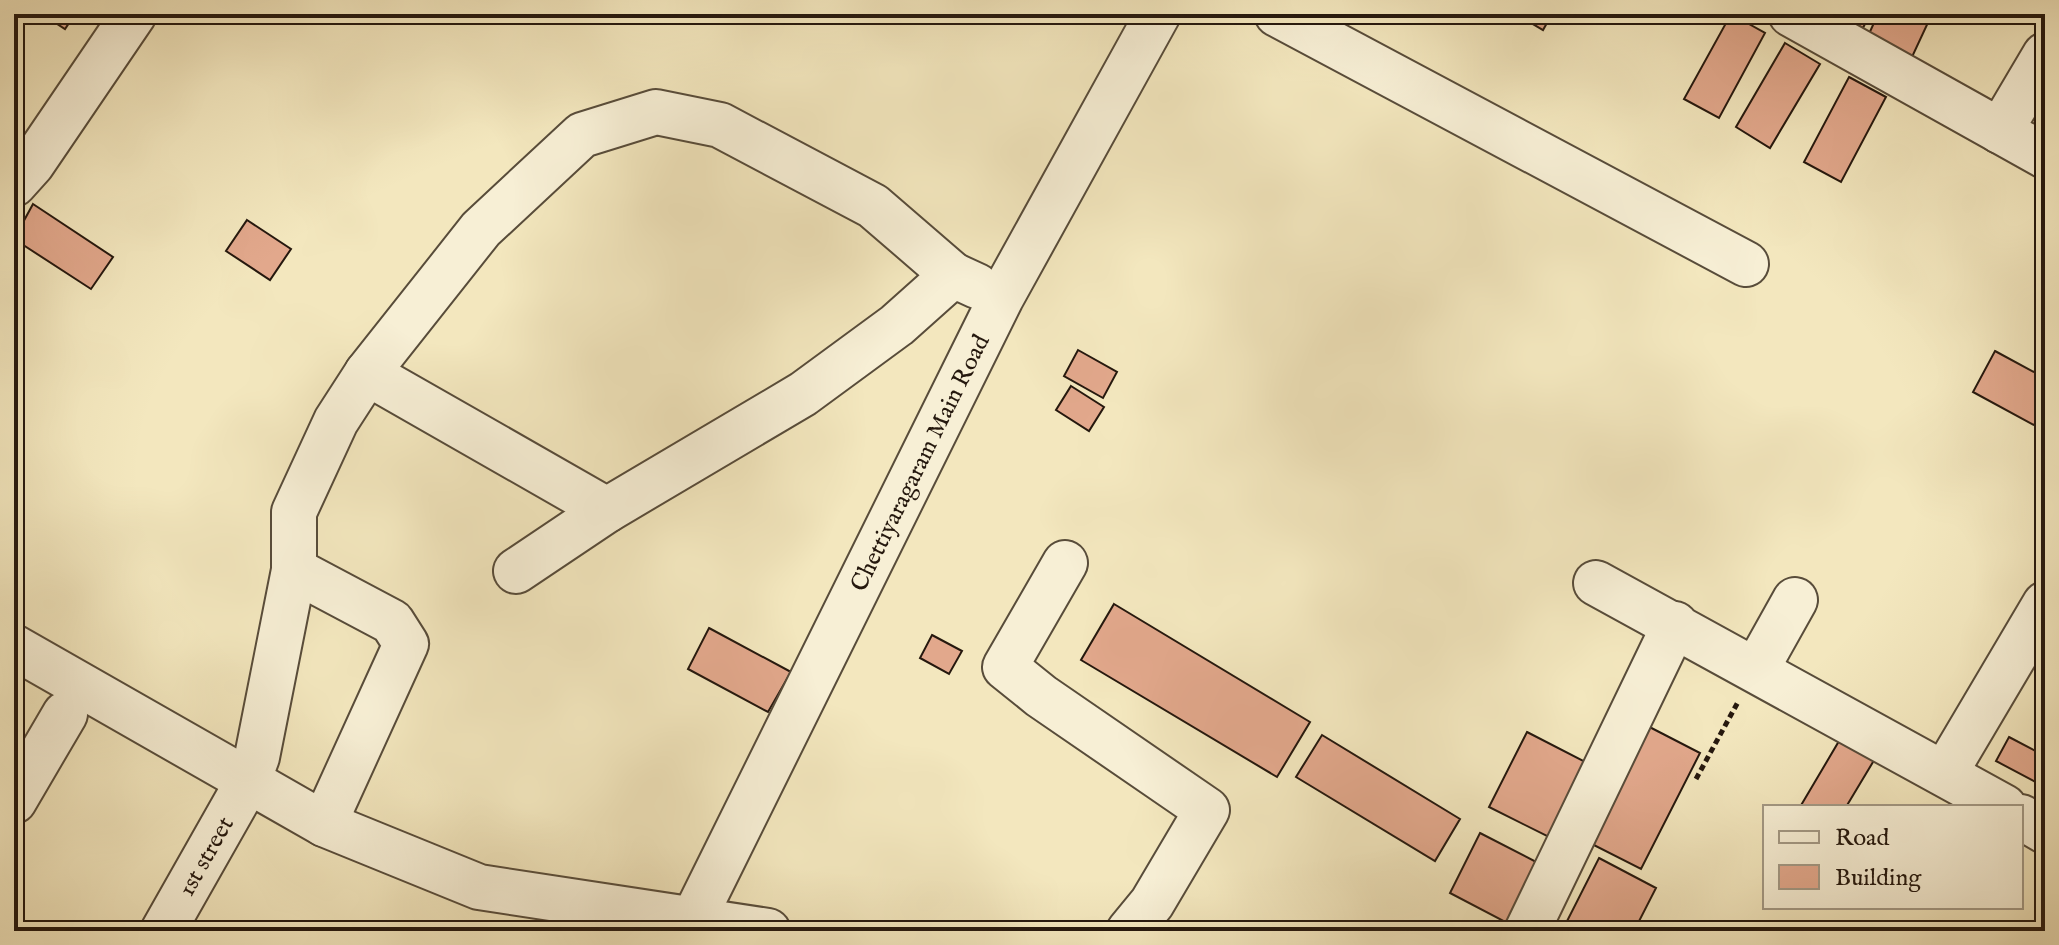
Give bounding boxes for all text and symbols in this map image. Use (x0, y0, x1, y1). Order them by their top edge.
street label: Chettiyaragaram Main Road (844, 330, 998, 597)
legend (1763, 805, 2023, 909)
street label: 1st street (172, 812, 242, 902)
text: Road (1835, 823, 1889, 854)
text: Building (1835, 863, 1922, 894)

